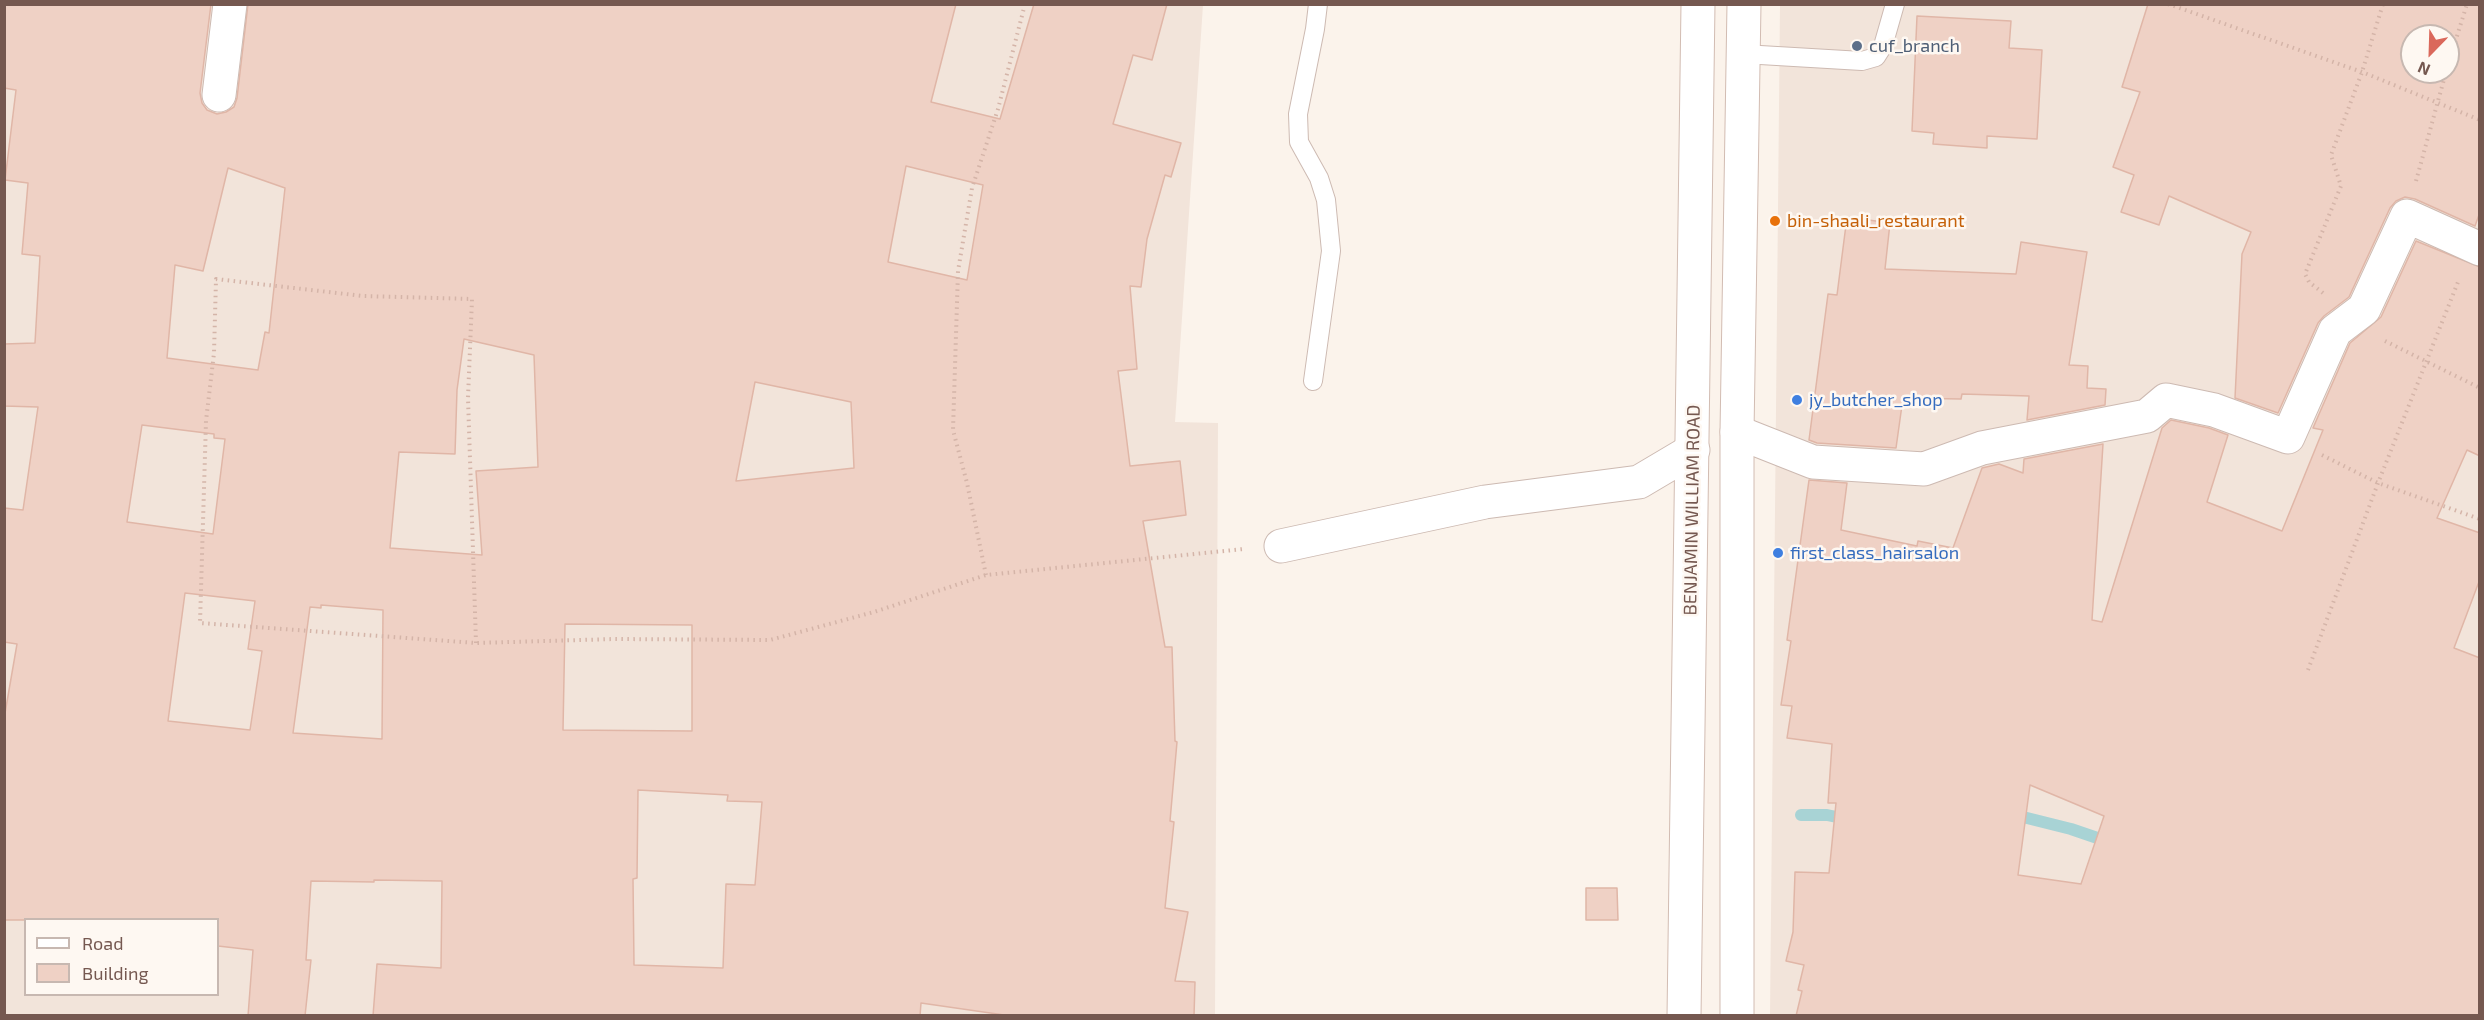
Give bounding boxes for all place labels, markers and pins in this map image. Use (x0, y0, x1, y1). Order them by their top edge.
place label: cuf_branch (1869, 35, 1960, 57)
marker: cuf_branch (1850, 39, 1864, 53)
place label: bin-shaali_restaurant (1787, 210, 1965, 232)
marker: bin-shaali_restaurant (1768, 214, 1782, 228)
place label: jy_butcher_shop (1809, 389, 1943, 411)
marker: jy_butcher_shop (1790, 393, 1804, 407)
place label: first_class_hairsalon (1790, 542, 1959, 564)
marker: first_class_hairsalon (1771, 546, 1785, 560)

